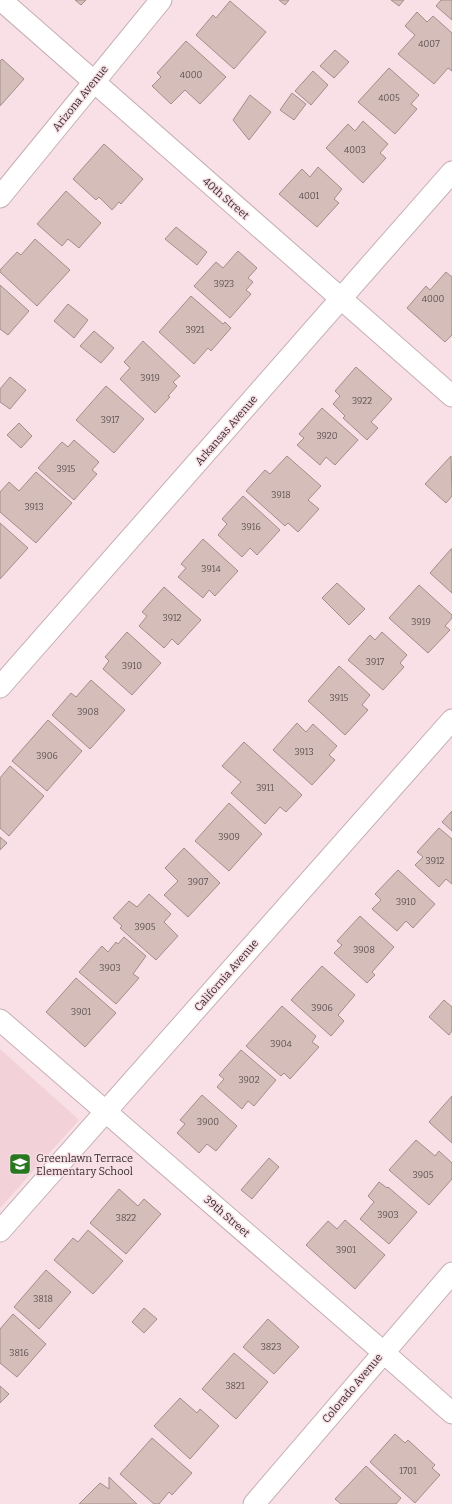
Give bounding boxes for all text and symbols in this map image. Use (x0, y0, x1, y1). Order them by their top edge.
house number: 4007 (418, 39, 440, 49)
street label: Arizona Avenue (50, 63, 111, 134)
house number: 4000 (180, 70, 203, 80)
house number: 4005 (378, 93, 400, 103)
house number: 4003 (344, 145, 366, 155)
street label: 40th Street (200, 175, 252, 222)
house number: 4001 (299, 191, 320, 201)
house number: 3923 (214, 279, 234, 289)
house number: 4000 (422, 294, 445, 304)
house number: 3921 (186, 325, 205, 335)
house number: 3919 (140, 373, 160, 383)
street label: Arkansas Avenue (192, 393, 260, 468)
house number: 3922 (352, 396, 372, 406)
house number: 3917 (101, 415, 120, 425)
house number: 3920 (316, 431, 338, 441)
house number: 3915 (57, 464, 76, 474)
house number: 3918 (271, 490, 291, 500)
house number: 3913 (24, 502, 44, 512)
house number: 3916 (241, 522, 261, 532)
house number: 3914 (201, 564, 221, 574)
house number: 3912 (163, 613, 182, 623)
house number: 3919 (411, 617, 431, 627)
house number: 3917 (366, 657, 385, 667)
house number: 3910 (122, 661, 142, 671)
house number: 3915 (330, 693, 349, 703)
house number: 3908 (77, 707, 99, 717)
house number: 3913 (294, 747, 314, 757)
house number: 3906 (36, 751, 58, 761)
house number: 3911 (256, 783, 274, 793)
house number: 3909 (218, 832, 240, 842)
house number: 3912 (426, 856, 445, 866)
house number: 3907 (188, 877, 209, 887)
house number: 3910 (396, 897, 416, 907)
house number: 3905 (135, 922, 156, 932)
street label: California Avenue (192, 937, 261, 1014)
house number: 3908 (353, 945, 375, 955)
house number: 3903 (99, 963, 121, 973)
house number: 3906 (311, 1003, 333, 1013)
house number: 3901 (71, 1007, 91, 1017)
house number: 3904 (270, 1039, 292, 1049)
house number: 3902 (238, 1075, 260, 1085)
house number: 3900 (197, 1117, 219, 1127)
school or university icon: Greenlawn Terrace Elementary School (7, 1151, 33, 1177)
place label: Greenlawn Terrace Elementary School (36, 1152, 133, 1178)
house number: 3905 (413, 1170, 434, 1180)
street label: 39th Street (201, 1193, 252, 1240)
house number: 3903 (377, 1210, 399, 1220)
house number: 3822 (116, 1213, 136, 1223)
house number: 3901 (336, 1245, 356, 1255)
house number: 3818 (33, 1294, 53, 1304)
house number: 3823 (261, 1342, 281, 1352)
house number: 3816 (9, 1348, 29, 1358)
street label: Colorado Avenue (319, 1351, 385, 1426)
house number: 3821 (225, 1381, 245, 1391)
house number: 1701 (399, 1466, 417, 1476)

